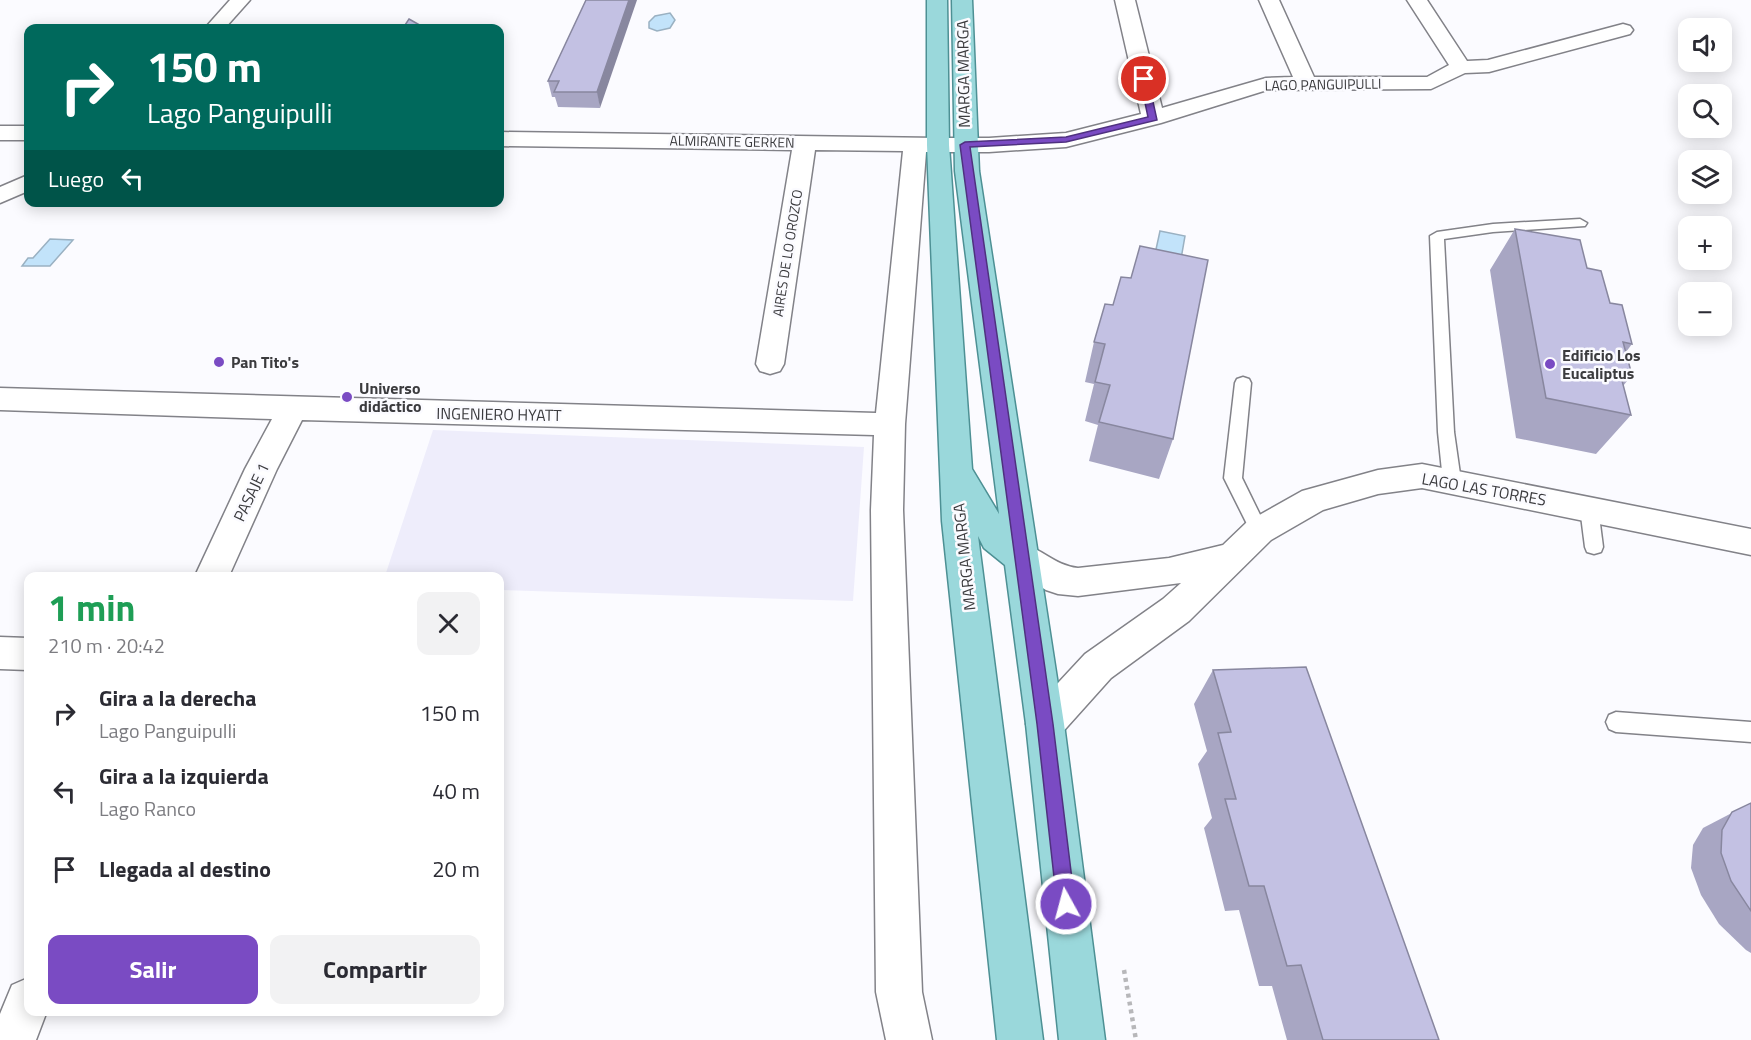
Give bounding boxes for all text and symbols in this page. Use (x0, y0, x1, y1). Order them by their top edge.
map controls (1678, 18, 1732, 336)
button: sound (1678, 18, 1732, 72)
street label: MARGA MARGA (950, 19, 976, 128)
text: 150 m (147, 34, 262, 98)
icon: right (48, 48, 126, 126)
pin (1118, 53, 1169, 104)
icon: arrive (1127, 62, 1160, 95)
street label: LAGO PANGUIPULLI (1264, 72, 1382, 96)
button: search (1678, 84, 1732, 138)
text: Lago Panguipulli (147, 92, 333, 133)
street label: ALMIRANTE GERKEN (669, 129, 795, 153)
button: layers (1678, 150, 1732, 204)
text: Luego (48, 162, 104, 196)
icon: left (116, 162, 149, 195)
street label: AIRES DE LO OROZCO (767, 188, 807, 318)
button: + (1678, 216, 1732, 270)
button: − (1678, 282, 1732, 336)
place label: Edificio Los Eucaliptus (1562, 343, 1640, 385)
place label: Pan Tito's (231, 350, 299, 374)
marker: Pan Tito's (212, 355, 226, 369)
marker: Edificio Los Eucaliptus (1543, 357, 1557, 371)
place label: Universo didáctico (359, 376, 422, 418)
marker: Universo didáctico (340, 390, 354, 404)
street label: INGENIERO HYATT (436, 401, 562, 427)
street label: PASAJE 1 (227, 459, 275, 525)
street label: LAGO LAS TORRES (1420, 466, 1548, 512)
street label: MARGA MARGA (946, 502, 982, 612)
text: 1 min (48, 580, 135, 635)
button: close (417, 592, 480, 655)
text: 210 m · 20:42 (48, 630, 165, 661)
text: Gira a la derecha (99, 681, 256, 715)
text: 150 m (420, 696, 480, 730)
icon: right (48, 697, 81, 730)
text: Lago Panguipulli (99, 715, 236, 746)
text: Gira a la izquierda (99, 759, 269, 793)
text: 40 m (432, 774, 480, 808)
icon: left (48, 775, 81, 808)
text: Lago Ranco (99, 793, 196, 824)
text: Llegada al destino (99, 852, 271, 886)
text: 20 m (432, 852, 480, 886)
icon: arrive (48, 853, 81, 886)
position arrow (1034, 872, 1098, 936)
button: Salir (48, 935, 258, 1004)
button: Compartir (270, 935, 480, 1004)

